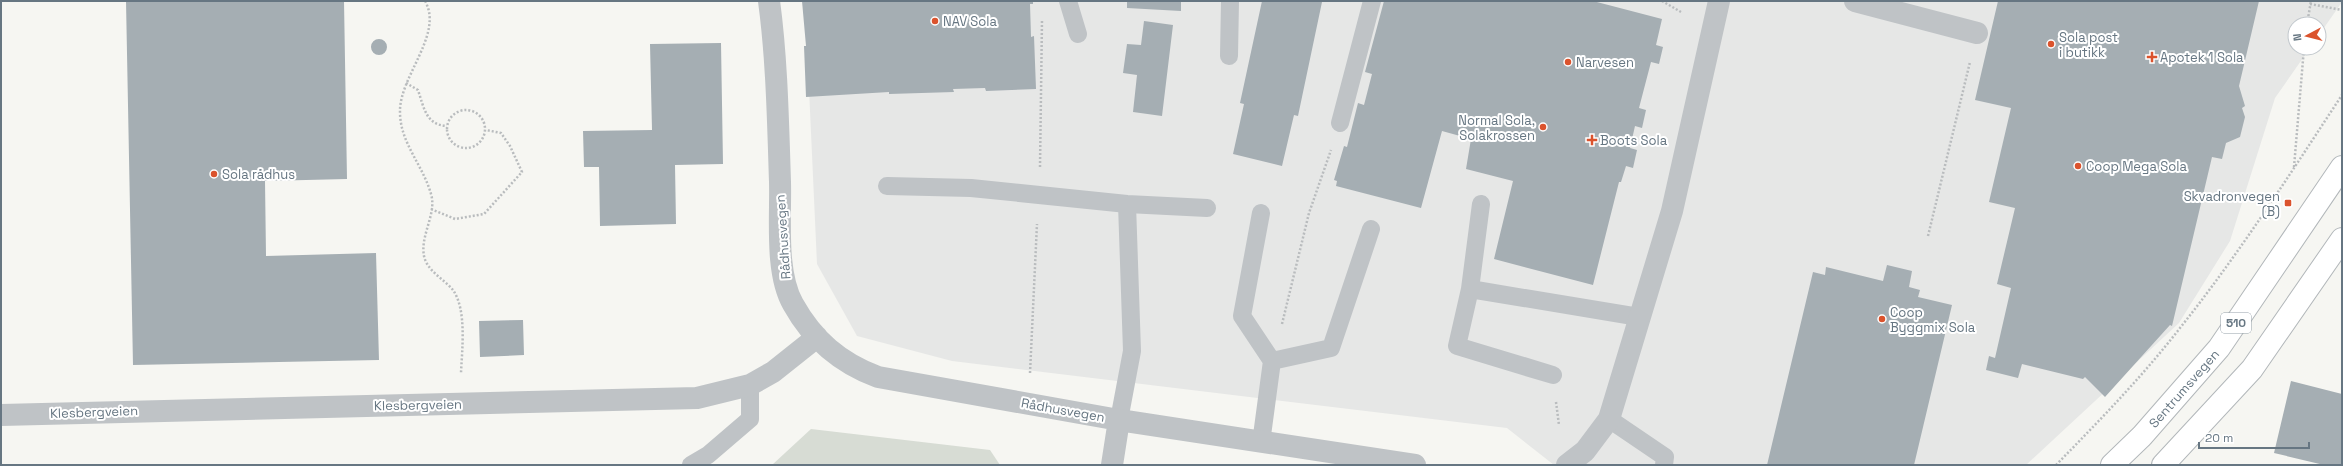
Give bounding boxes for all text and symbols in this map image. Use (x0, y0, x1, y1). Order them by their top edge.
place label: NAV Sola (943, 13, 998, 30)
marker: NAV Sola (930, 16, 940, 26)
north arrow (2287, 16, 2327, 56)
place label: Sola post i butikk (2059, 29, 2118, 61)
text: N (2290, 33, 2304, 42)
marker: Sola post i butikk (2046, 39, 2056, 49)
place label: Apotek 1 Sola (2160, 49, 2244, 66)
marker: Apotek 1 Sola (2147, 52, 2157, 62)
place label: Narvesen (1576, 54, 1634, 71)
marker: Narvesen (1563, 57, 1573, 67)
place label: Normal Sola, Solakrossen (1458, 112, 1535, 144)
marker: Normal Sola, Solakrossen (1538, 122, 1548, 132)
place label: Boots Sola (1600, 132, 1668, 149)
marker: Boots Sola (1587, 135, 1597, 145)
place label: Coop Mega Sola (2086, 158, 2187, 175)
marker: Coop Mega Sola (2073, 161, 2083, 171)
place label: Sola rådhus (222, 166, 295, 183)
marker: Sola rådhus (209, 169, 219, 179)
place label: Skvadronvegen (B) (2184, 188, 2280, 220)
street label: Rådhusvegen (772, 194, 794, 280)
marker: Skvadronvegen (B) (2283, 198, 2293, 208)
place label: Coop Byggmix Sola (1890, 304, 1976, 336)
road number: 510 (2221, 313, 2251, 333)
marker: Coop Byggmix Sola (1877, 314, 1887, 324)
street label: Sentrumsvegen (2145, 346, 2223, 431)
street label: Rådhusvegen (1020, 394, 1106, 426)
street label: Klesbergveien (374, 396, 462, 414)
street label: Klesbergveien (50, 402, 138, 422)
scale bar (2199, 424, 2309, 450)
text: 20 m (2205, 430, 2233, 446)

